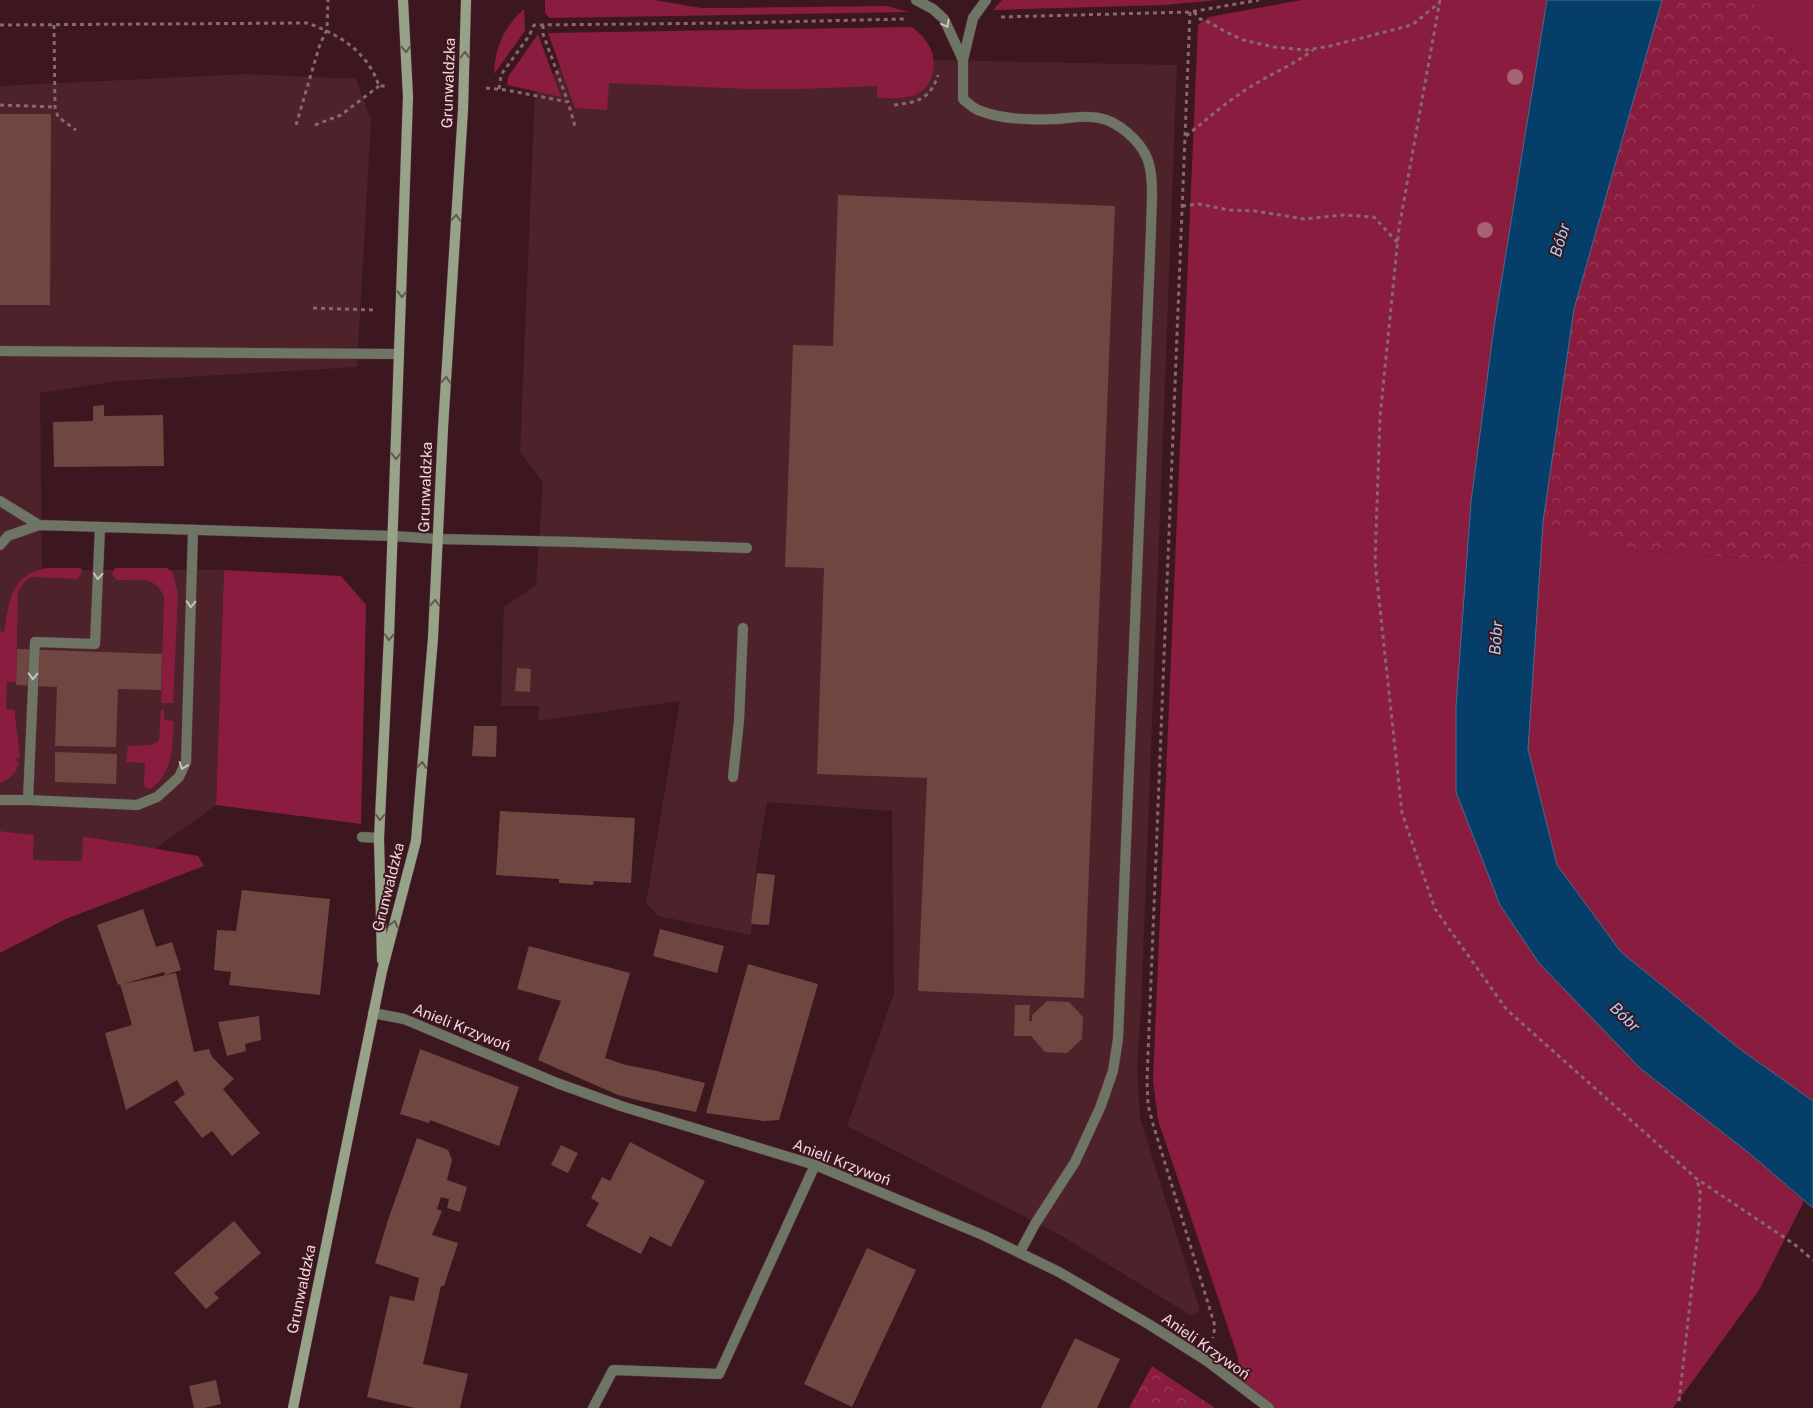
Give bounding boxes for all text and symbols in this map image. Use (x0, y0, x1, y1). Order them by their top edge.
one-way arrow (939, 19, 949, 28)
street label: Grunwaldzka (438, 37, 458, 129)
one-way arrow (400, 45, 411, 53)
one-way arrow (459, 51, 470, 59)
one-way arrow (451, 213, 462, 221)
water label: Bóbr (1546, 220, 1574, 259)
one-way arrow (396, 290, 407, 298)
one-way arrow (440, 375, 451, 383)
street label: Grunwaldzka (415, 441, 435, 533)
one-way arrow (390, 453, 401, 461)
one-way arrow (92, 572, 103, 580)
one-way arrow (429, 598, 440, 606)
one-way arrow (185, 601, 196, 609)
water label: Bóbr (1485, 619, 1507, 656)
one-way arrow (384, 634, 395, 642)
one-way arrow (28, 672, 39, 680)
one-way arrow (417, 760, 428, 768)
one-way arrow (179, 761, 189, 770)
one-way arrow (374, 813, 385, 821)
street label: Grunwaldzka (369, 841, 407, 933)
one-way arrow (388, 920, 399, 929)
water label: Bóbr (1606, 998, 1645, 1036)
street label: Anieli Krzywoń (411, 1000, 513, 1054)
street label: Anieli Krzywoń (791, 1136, 893, 1188)
street label: Grunwaldzka (283, 1243, 319, 1335)
street label: Anieli Krzywoń (1159, 1309, 1253, 1383)

